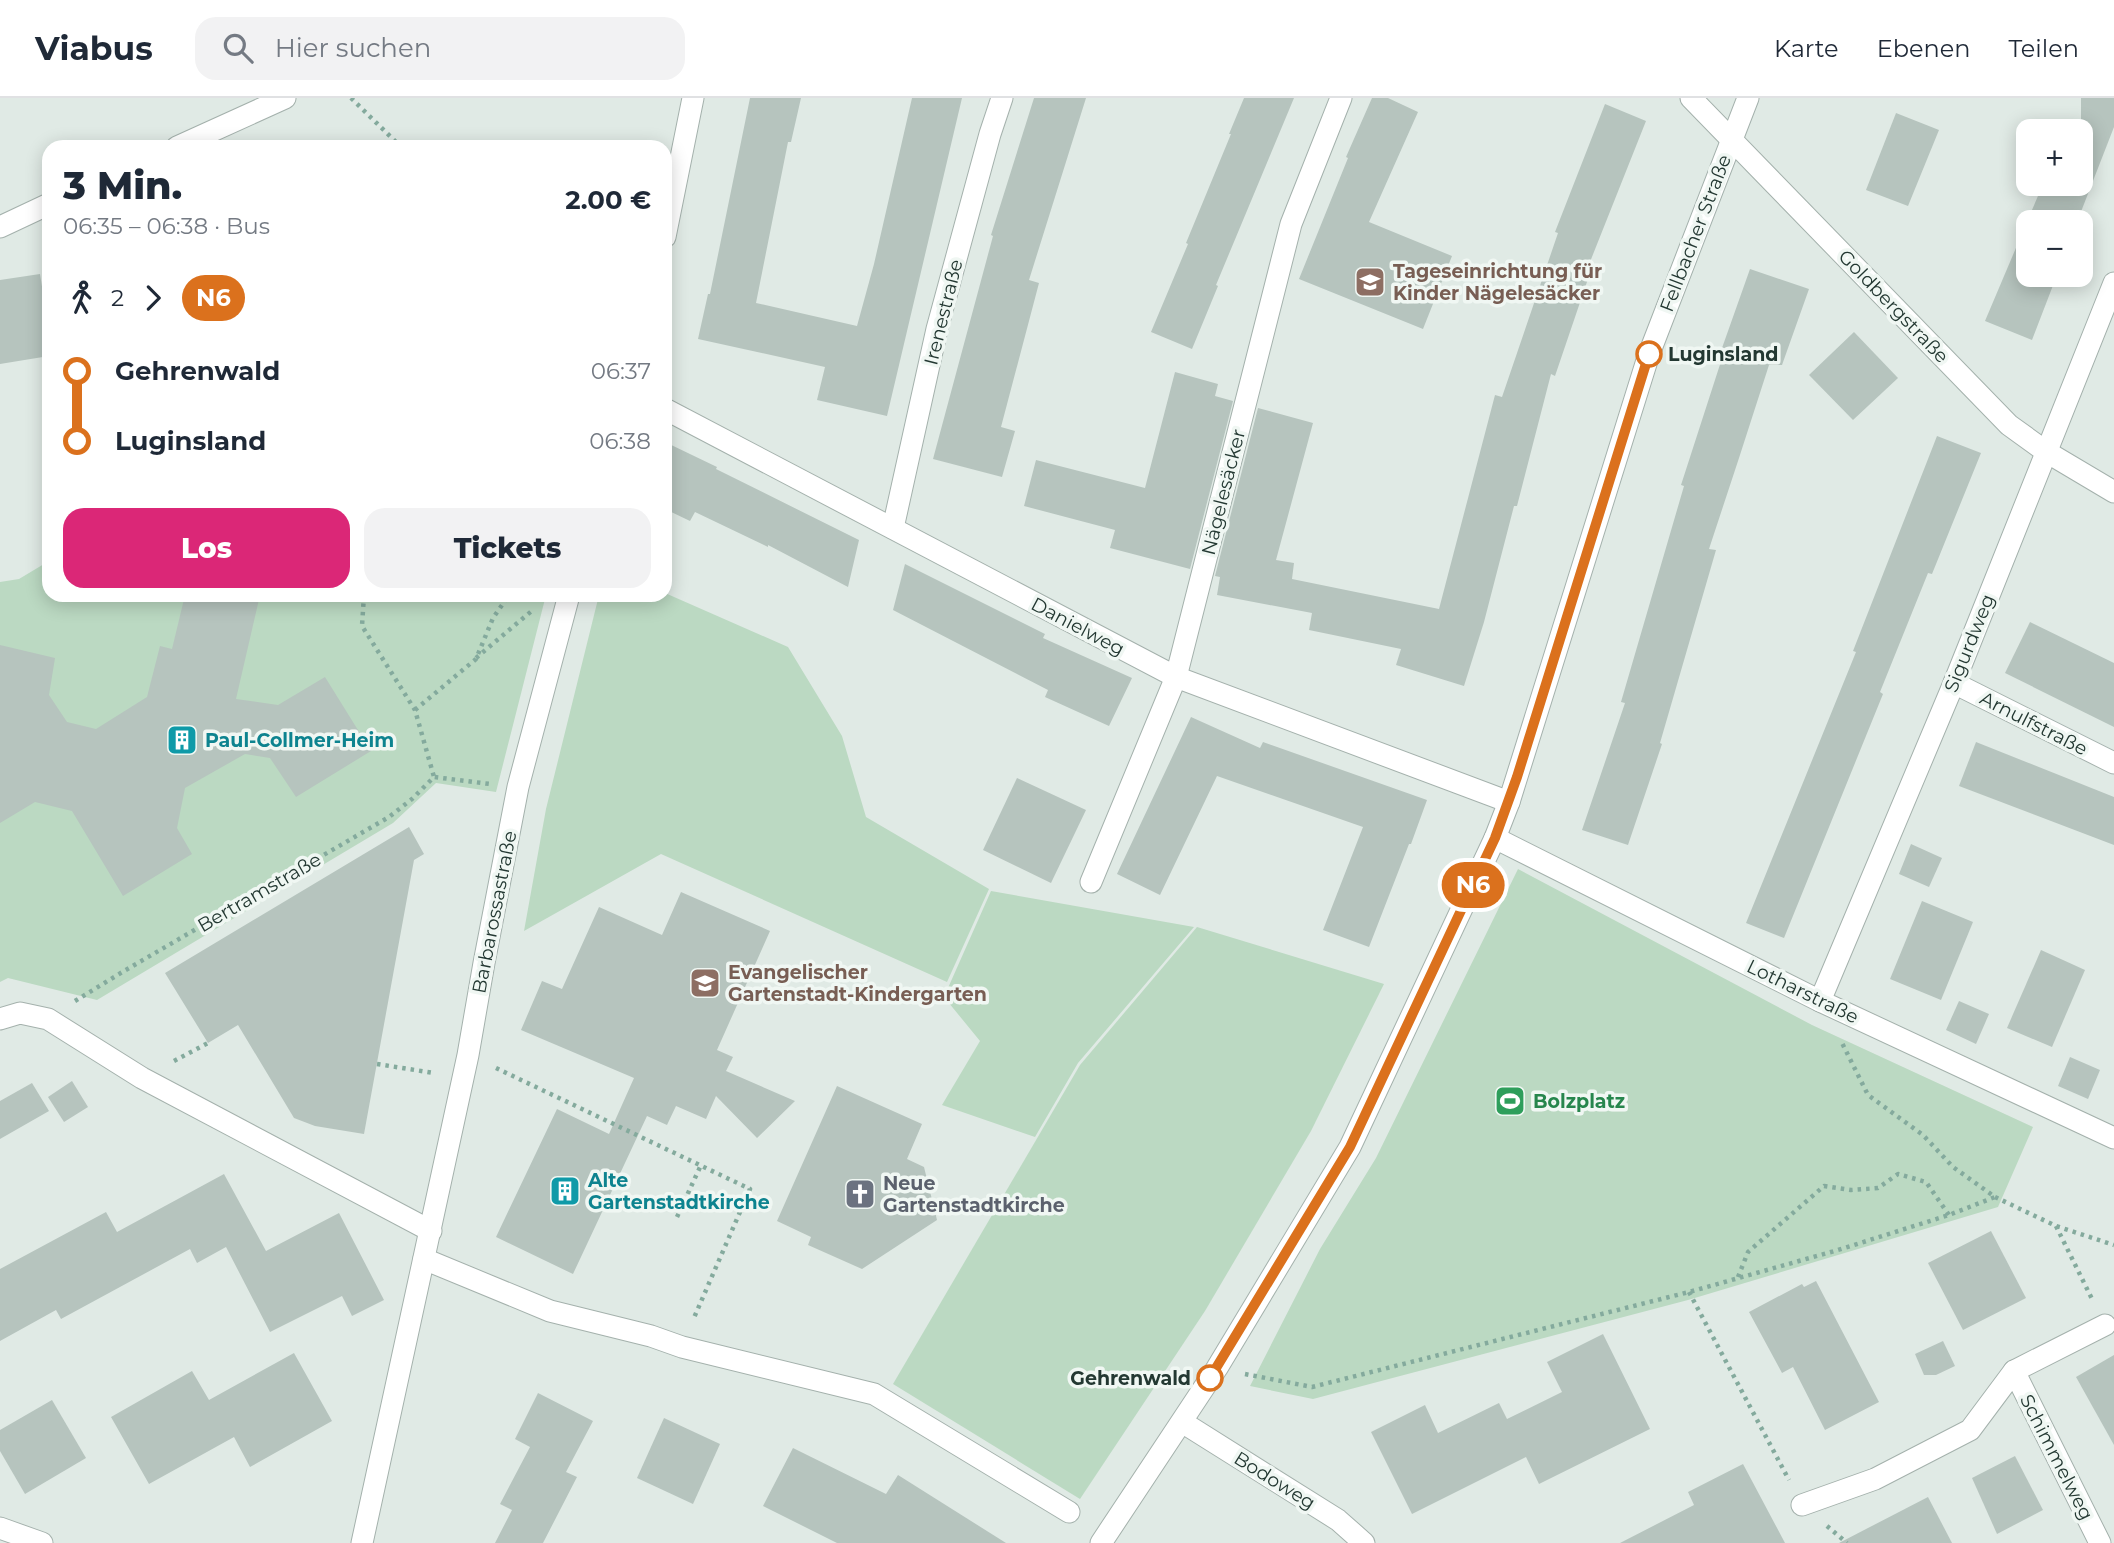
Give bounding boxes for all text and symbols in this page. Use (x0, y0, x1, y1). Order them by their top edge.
search box (195, 17, 685, 80)
text: Viabus (35, 28, 153, 68)
icon: search (219, 29, 257, 67)
text: Hier suchen (275, 32, 431, 64)
text: Karte (1774, 34, 1839, 63)
text: Ebenen (1877, 34, 1970, 63)
text: Teilen (2008, 34, 2079, 63)
map controls (2016, 119, 2093, 287)
button: + (2016, 119, 2093, 196)
street label: Fellbacher Straße (1655, 151, 1736, 315)
text: 3 Min. (63, 162, 182, 209)
text: 2.00 € (565, 184, 651, 216)
button: − (2016, 210, 2093, 287)
text: 06:35 – 06:38 · Bus (63, 212, 270, 240)
street label: Goldbergstraße (1834, 245, 1954, 368)
street label: Irenestraße (919, 257, 968, 367)
place label: Tageseinrichtung für Kinder Nägelesäcker (1393, 260, 1602, 305)
school or university icon: Tageseinrichtung für Kinder Nägelesäcker (1353, 265, 1387, 299)
icon: walk (63, 279, 101, 317)
icon: forward (134, 279, 172, 317)
text: N6 (196, 283, 231, 312)
text: 2 (111, 284, 124, 312)
marker: Luginsland (1636, 341, 1662, 367)
place label: Luginsland (1668, 343, 1779, 366)
text: Gehrenwald (115, 355, 280, 387)
text: 06:37 (591, 357, 651, 385)
text: Luginsland (115, 425, 266, 457)
text: 06:38 (589, 427, 651, 455)
street label: Nägelesäcker (1197, 427, 1250, 557)
button: Los (63, 508, 350, 588)
button: Tickets (364, 508, 651, 588)
street label: Sigurdweg (1939, 591, 2000, 696)
street label: Danielweg (1027, 592, 1128, 661)
street label: Arnulfstraße (1976, 687, 2091, 760)
building icon: Paul-Collmer-Heim (165, 723, 199, 757)
place label: Paul-Collmer-Heim (205, 729, 394, 752)
street label: Barbarossastraße (467, 829, 522, 995)
street label: Bertramstraße (193, 848, 325, 937)
line badge: N6 (1442, 862, 1504, 908)
text: N6 (1456, 870, 1490, 899)
street label: Lotharstraße (1743, 954, 1862, 1028)
place label: Evangelischer Gartenstadt-Kindergarten (728, 961, 987, 1006)
school or university icon: Evangelischer Gartenstadt-Kindergarten (688, 966, 722, 1000)
sports icon: Bolzplatz (1493, 1084, 1527, 1118)
place label: Bolzplatz (1533, 1090, 1625, 1113)
place label: Alte Gartenstadtkirche (587, 1169, 770, 1214)
place label: Neue Gartenstadtkirche (883, 1172, 1065, 1217)
building icon: Alte Gartenstadtkirche (548, 1174, 582, 1208)
church icon: Neue Gartenstadtkirche (843, 1177, 877, 1211)
marker: Gehrenwald (1197, 1365, 1223, 1391)
place label: Gehrenwald (1070, 1367, 1191, 1390)
street label: Schimmelweg (2015, 1391, 2098, 1524)
street label: Bodoweg (1230, 1446, 1320, 1514)

